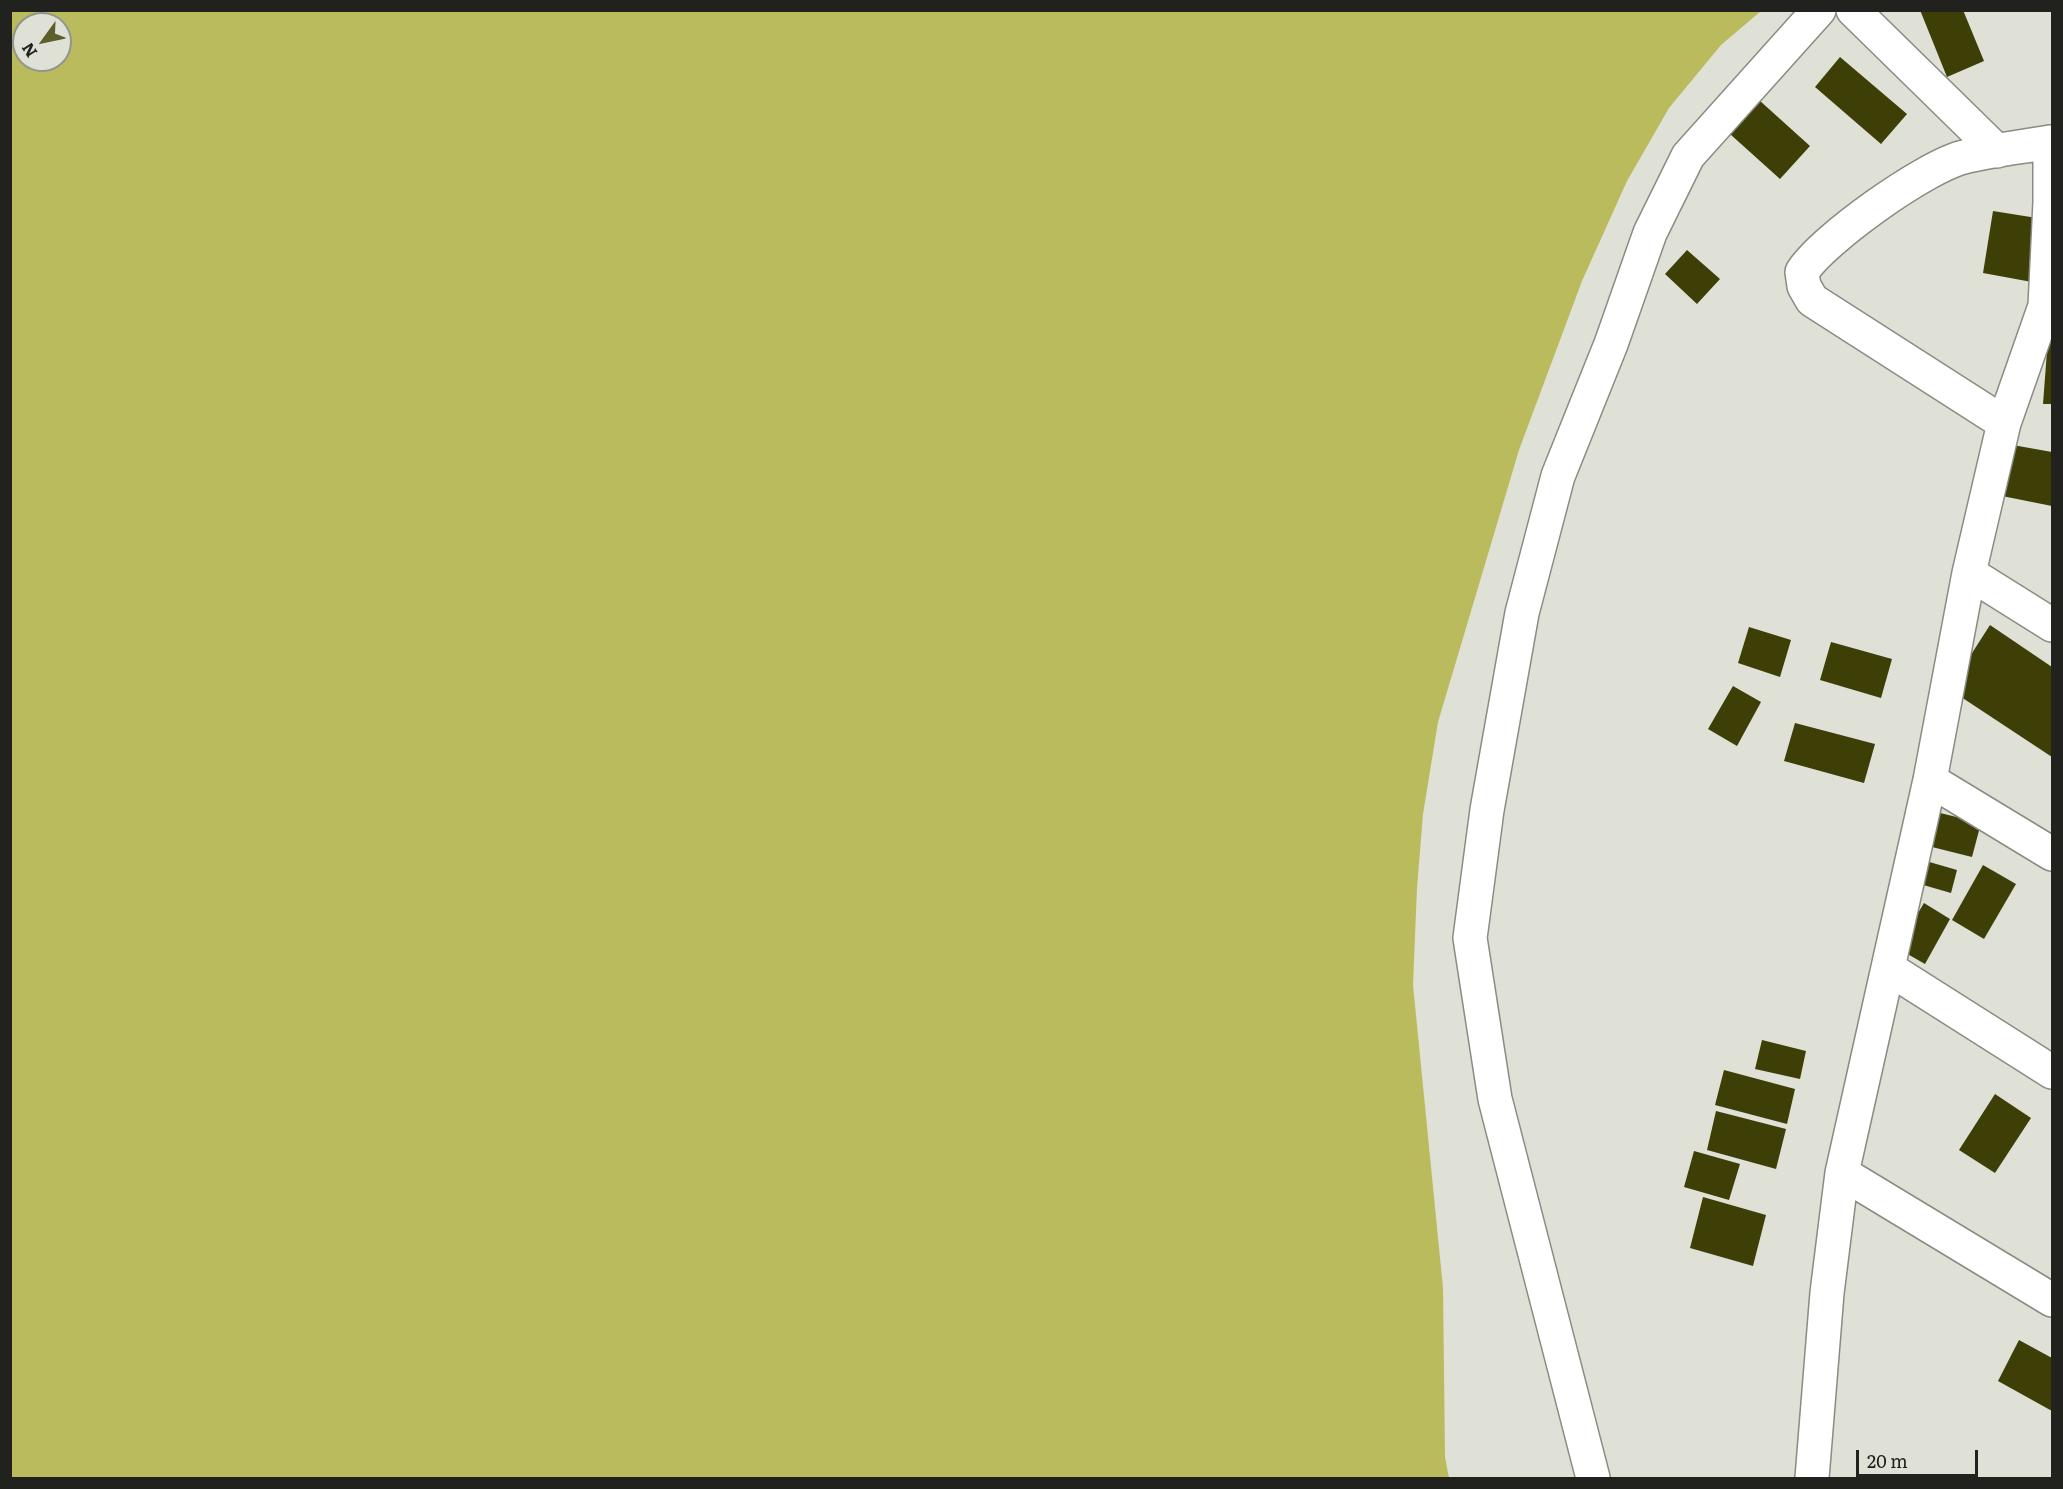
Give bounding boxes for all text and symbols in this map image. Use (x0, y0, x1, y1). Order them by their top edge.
north arrow (12, 12, 72, 72)
text: N (15, 39, 42, 63)
scale bar (1859, 1438, 1980, 1476)
text: 20 m (1867, 1447, 1908, 1474)

